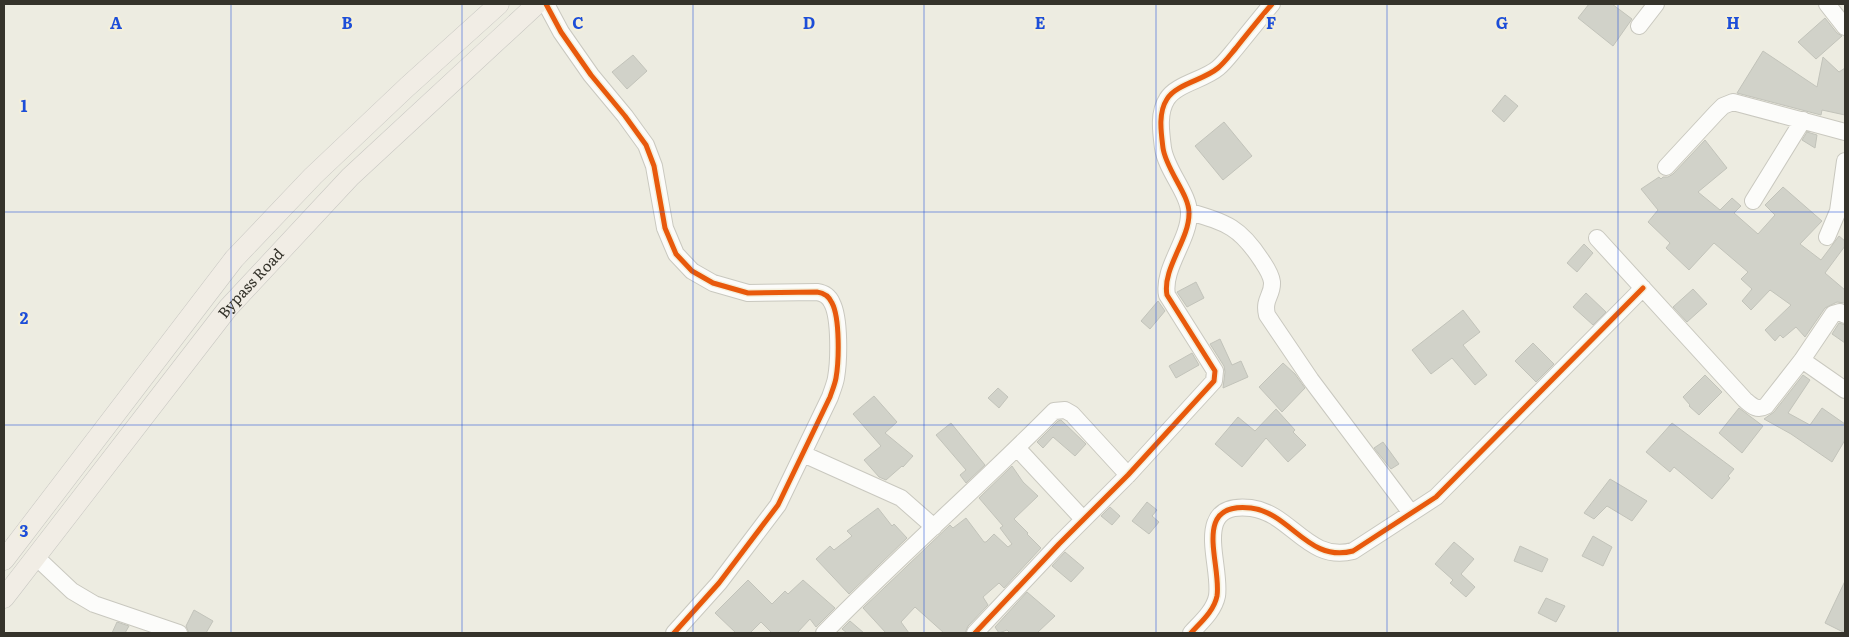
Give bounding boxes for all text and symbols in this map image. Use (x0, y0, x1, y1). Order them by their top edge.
text: A (110, 10, 122, 34)
text: B (341, 10, 353, 34)
text: C (572, 10, 584, 34)
text: D (803, 10, 815, 34)
text: E (1035, 10, 1046, 34)
text: F (1266, 10, 1276, 34)
text: G (1496, 10, 1508, 34)
text: H (1726, 10, 1740, 34)
text: 1 (21, 93, 28, 117)
street label: Bypass Road (211, 242, 288, 323)
text: 2 (20, 305, 29, 329)
text: 3 (20, 518, 29, 542)

